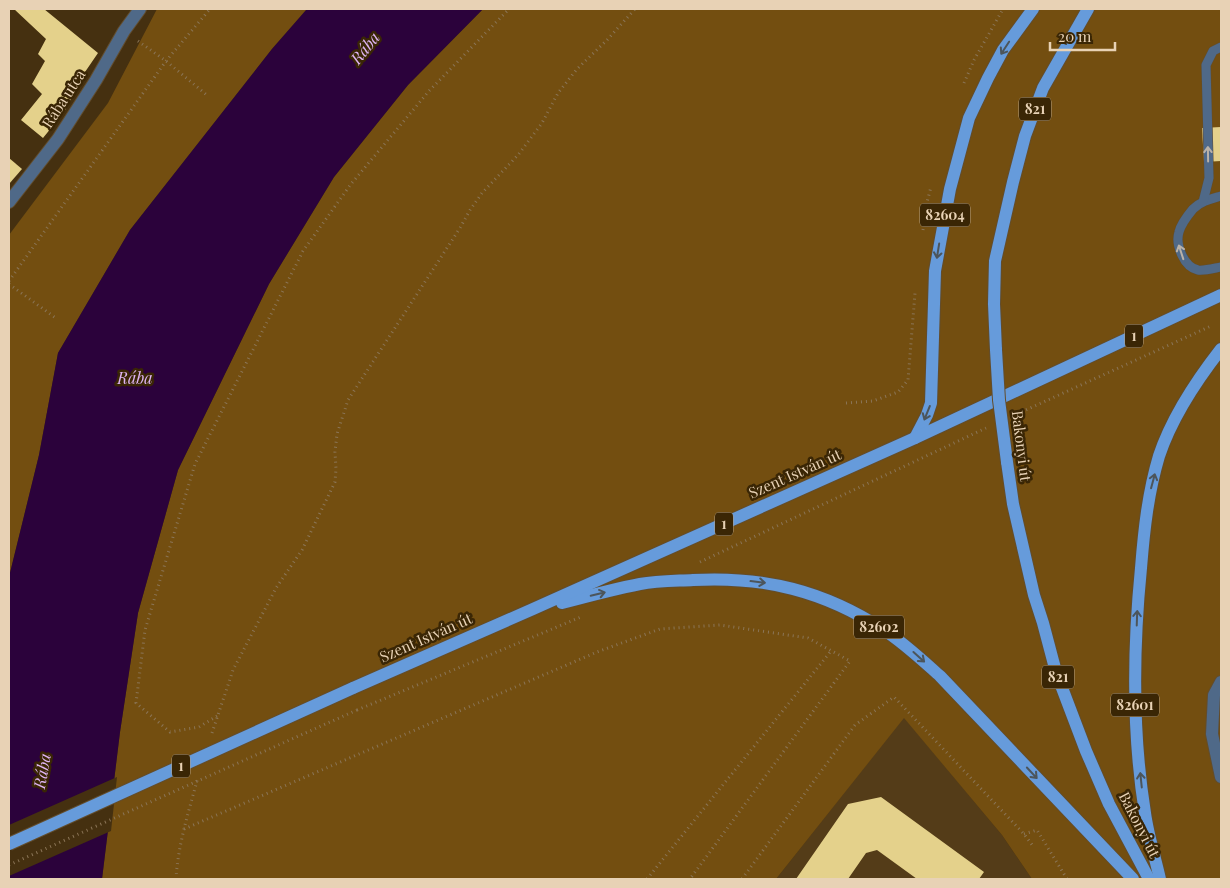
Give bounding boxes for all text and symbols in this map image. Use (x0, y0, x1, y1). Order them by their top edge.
scale bar (1050, 20, 1115, 52)
text: 20 m (1058, 26, 1092, 46)
water label: Rába (345, 27, 384, 69)
one-way arrow (999, 41, 1009, 55)
street label: Rába utca (37, 65, 90, 131)
road number: 821 (1019, 98, 1051, 120)
one-way arrow (1203, 146, 1213, 162)
road number: 82604 (920, 204, 970, 226)
one-way arrow (933, 243, 943, 259)
one-way arrow (1176, 245, 1186, 261)
road number: 1 (1125, 324, 1143, 348)
water label: Rába (116, 367, 153, 388)
one-way arrow (922, 405, 931, 420)
street label: Bakonyi út (1008, 409, 1036, 483)
street label: Szent István út (745, 444, 845, 502)
one-way arrow (1149, 473, 1158, 489)
road number: 1 (715, 512, 733, 536)
one-way arrow (750, 577, 766, 587)
one-way arrow (589, 589, 605, 598)
street label: Szent István út (376, 608, 476, 666)
one-way arrow (1133, 610, 1142, 626)
road number: 82602 (854, 616, 904, 638)
one-way arrow (912, 651, 925, 663)
road number: 821 (1042, 666, 1074, 689)
road number: 82601 (1111, 694, 1159, 716)
water label: Rába (28, 752, 55, 791)
road number: 1 (172, 754, 190, 778)
one-way arrow (1026, 767, 1038, 780)
one-way arrow (1136, 772, 1146, 788)
street label: Bakonyi út (1115, 788, 1165, 862)

